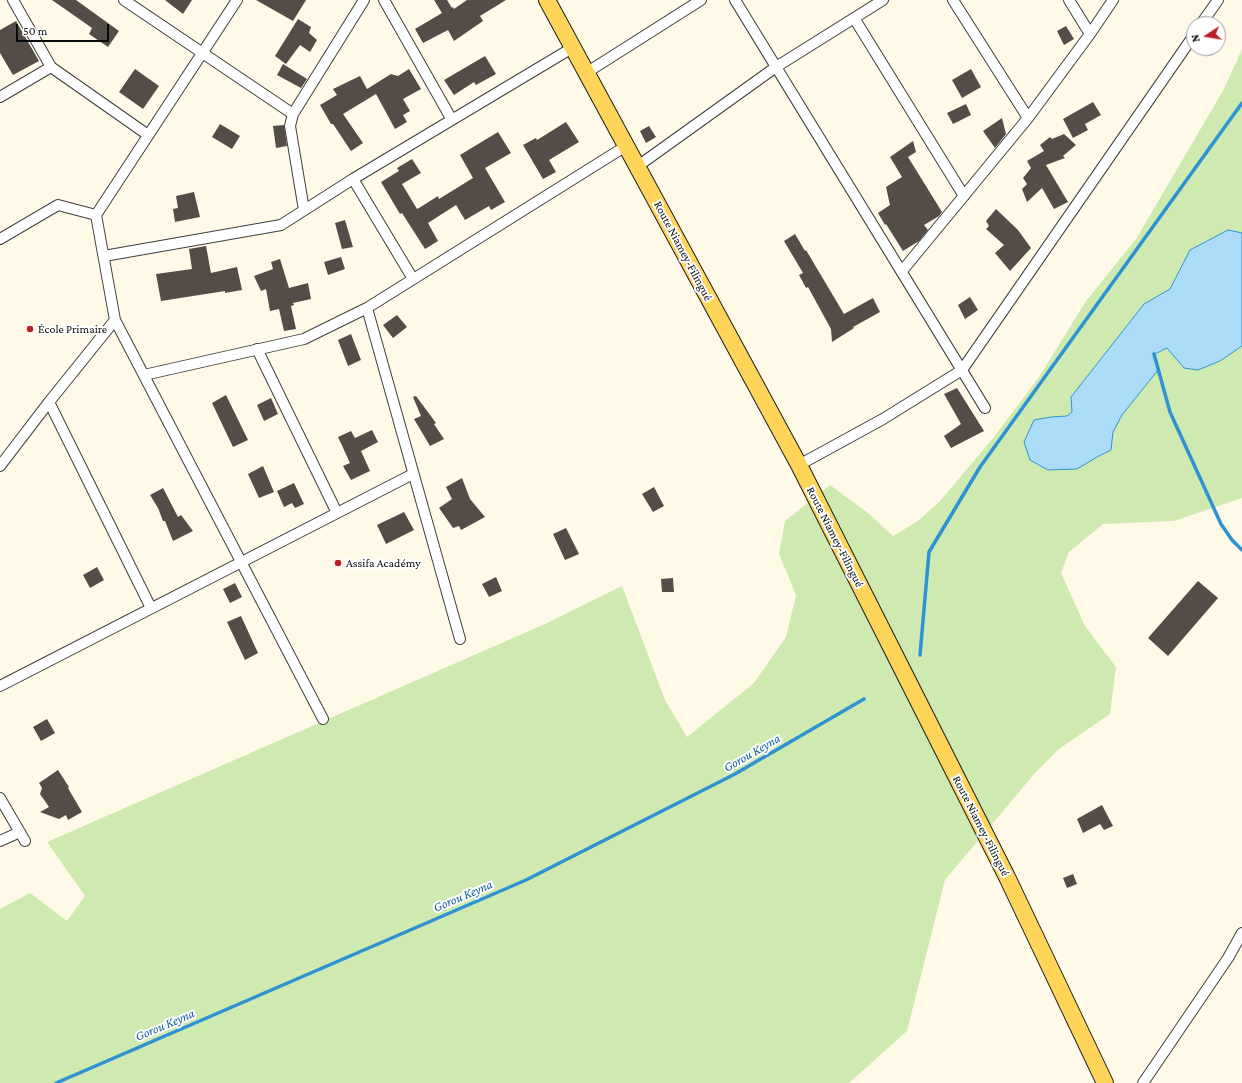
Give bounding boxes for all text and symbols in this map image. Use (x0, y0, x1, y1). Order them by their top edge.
scale bar (18, 16, 111, 42)
north arrow (1186, 16, 1226, 56)
text: 50 m (23, 24, 47, 38)
text: N (1189, 33, 1202, 43)
street label: Route Niamey-Filingué (651, 199, 715, 303)
place label: École Primaire (38, 322, 107, 336)
marker: École Primaire (25, 324, 35, 334)
street label: Route Niamey-Filingué (803, 484, 867, 590)
place label: Assifa Académy (346, 556, 421, 570)
marker: Assifa Académy (333, 558, 343, 568)
water label: Gorou Keyna (721, 731, 783, 775)
street label: Route Niamey-Filingué (949, 773, 1013, 879)
water label: Gorou Keyna (431, 877, 495, 915)
water label: Gorou Keyna (133, 1006, 197, 1044)

